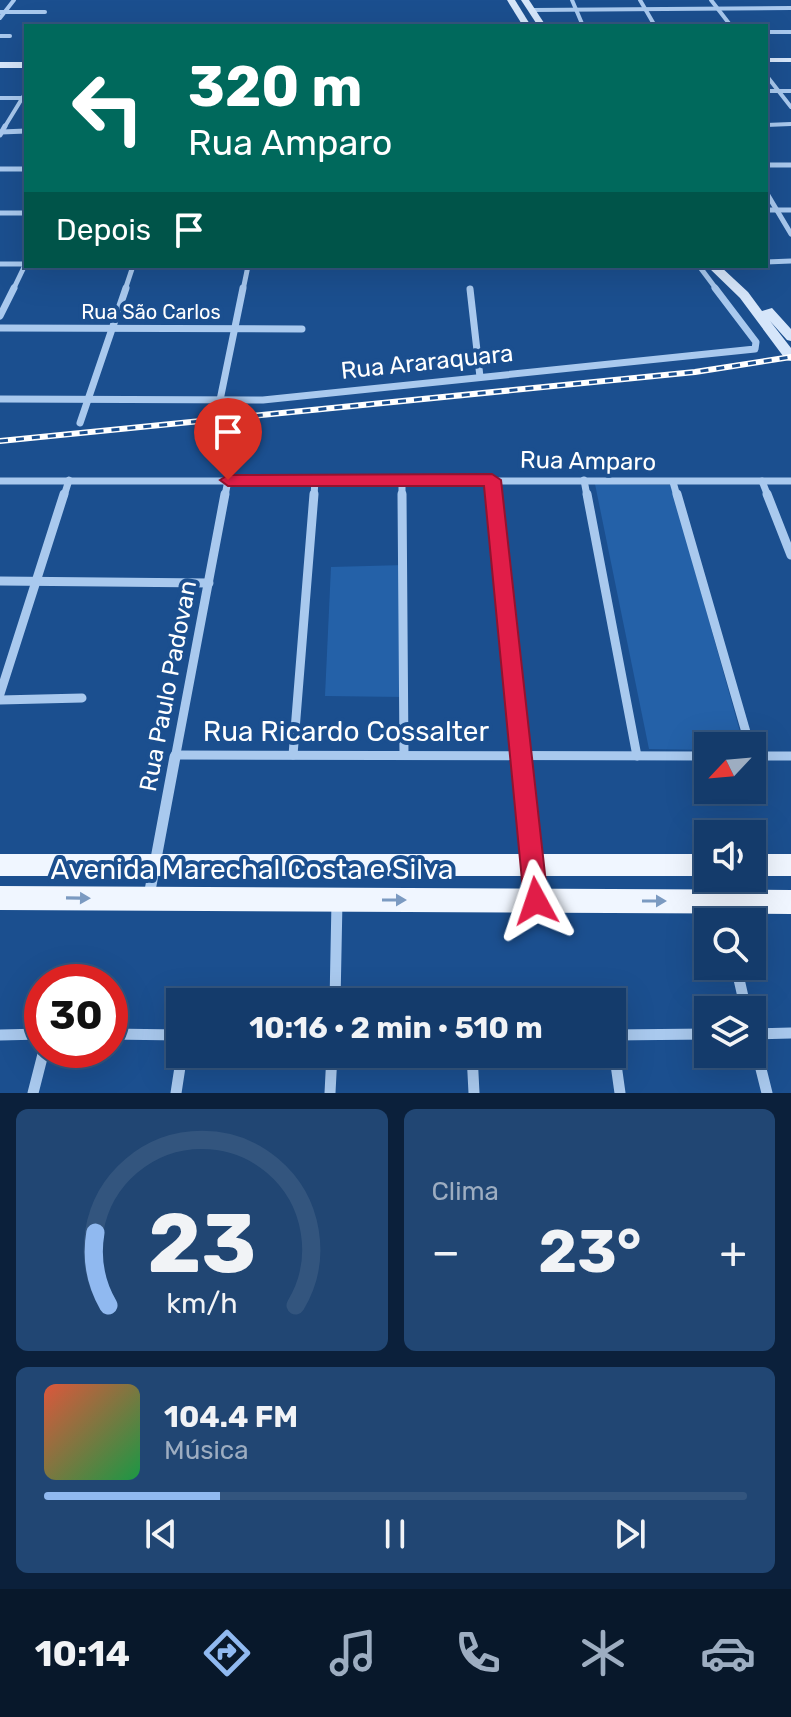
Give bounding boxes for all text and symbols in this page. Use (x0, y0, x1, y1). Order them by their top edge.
text: 320 m (188, 54, 363, 120)
icon: left (56, 56, 160, 160)
text: Rua Amparo (188, 121, 392, 164)
icon: arrive (167, 208, 211, 252)
text: Depois (56, 212, 151, 248)
street label: Rua São Carlos (81, 300, 221, 324)
street label: Rua Araraquara (339, 339, 515, 385)
pin (194, 398, 262, 480)
icon: arrive (206, 410, 250, 454)
street label: Rua Amparo (520, 446, 656, 476)
street label: Rua Paulo Padovan (134, 578, 202, 794)
street label: Rua Ricardo Cossalter (203, 715, 489, 748)
north arrow (694, 732, 766, 804)
map controls (694, 732, 766, 1068)
button: sound (694, 820, 766, 892)
street label: Avenida Marechal Costa e Silva (51, 853, 453, 886)
position arrow (494, 859, 578, 943)
one-way arrow (66, 892, 91, 904)
one-way arrow (382, 894, 407, 906)
one-way arrow (642, 895, 667, 907)
button: search (694, 908, 766, 980)
speed limit sign: 30 (24, 964, 128, 1068)
button: layers (694, 996, 766, 1068)
text: 10:16 · 2 min · 510 m (249, 1010, 543, 1046)
text: Clima (432, 1176, 499, 1207)
text: 23 (147, 1194, 256, 1293)
text: 23° (538, 1216, 641, 1287)
text: − (432, 1226, 460, 1278)
text: + (720, 1226, 747, 1278)
text: km/h (166, 1286, 237, 1320)
text: 104.4 FM (164, 1399, 298, 1435)
text: Música (164, 1435, 249, 1466)
icon: previous (139, 1512, 183, 1556)
icon: pause (373, 1512, 417, 1556)
icon: next (608, 1512, 652, 1556)
icon: directions (199, 1625, 255, 1681)
icon: music (325, 1625, 381, 1681)
icon: phone (450, 1625, 506, 1681)
icon: climate (575, 1625, 631, 1681)
icon: car (700, 1625, 756, 1681)
text: 10:14 (35, 1632, 130, 1675)

